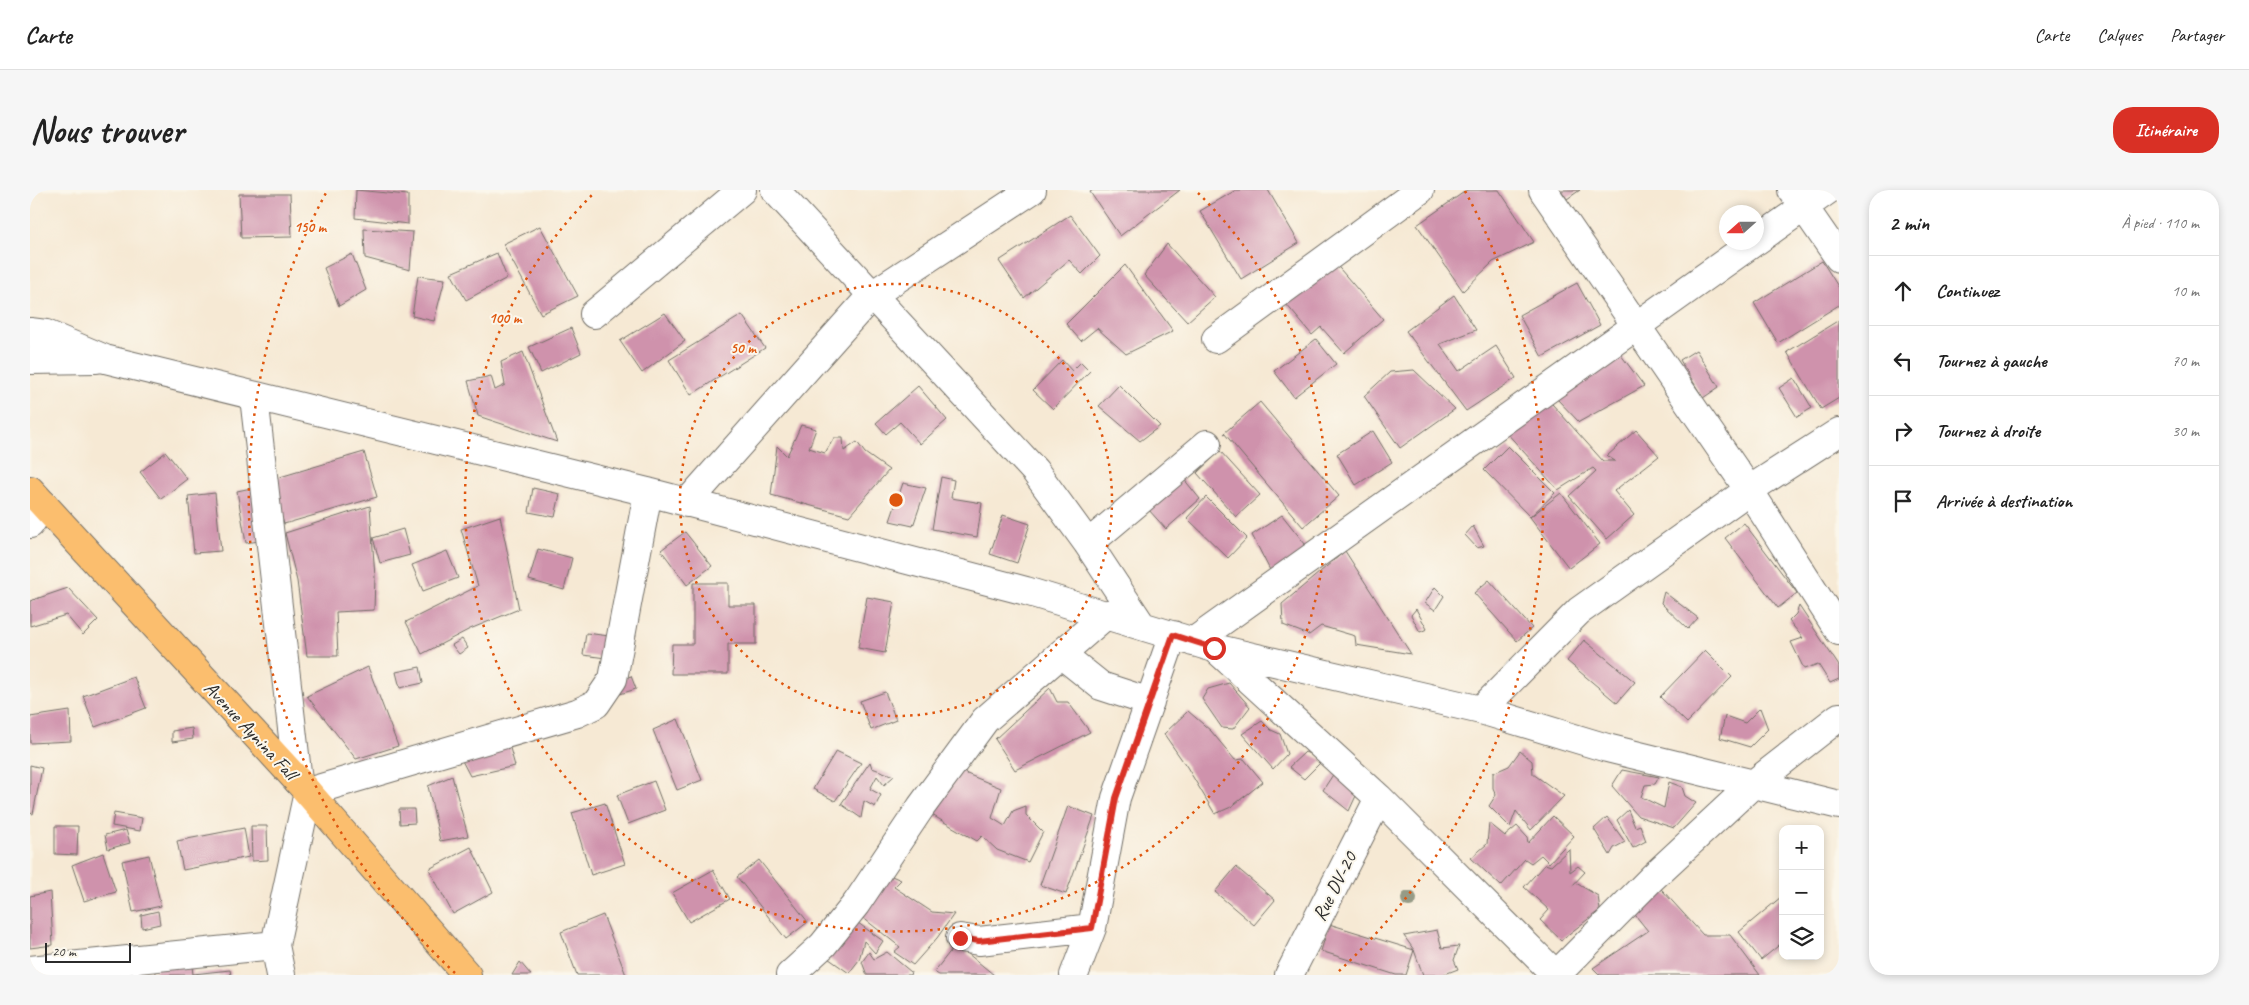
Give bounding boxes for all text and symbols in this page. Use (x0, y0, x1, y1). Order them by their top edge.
text: Carte (25, 20, 72, 50)
text: Carte (2035, 24, 2069, 46)
text: Calques (2097, 24, 2142, 46)
text: Partager (2170, 24, 2224, 46)
button: Itinéraire (2113, 107, 2219, 153)
text: Nous trouver (30, 108, 184, 153)
north arrow (1719, 205, 1764, 250)
text: 2 min (1889, 210, 1929, 236)
text: À pied · 110 m (2121, 213, 2199, 233)
text: 150 m (294, 218, 328, 237)
icon: ahead (1889, 277, 1917, 305)
text: Continuez (1936, 279, 1999, 303)
text: 10 m (2172, 281, 2199, 301)
text: 100 m (489, 309, 523, 328)
text: 50 m (730, 339, 757, 358)
icon: left (1889, 347, 1917, 375)
text: Tournez à gauche (1936, 349, 2047, 373)
text: 70 m (2172, 351, 2199, 371)
icon: right (1889, 417, 1917, 445)
text: Tournez à droite (1936, 419, 2040, 443)
text: 30 m (2172, 421, 2199, 441)
icon: arrive (1889, 487, 1917, 515)
text: Arrivée à destination (1936, 489, 2072, 513)
centre of rings (887, 491, 905, 509)
route start (1203, 637, 1226, 660)
street label: Avenue Aynina Fall (199, 676, 305, 787)
map controls (1779, 825, 1824, 960)
button: + (1779, 825, 1824, 870)
street label: Rue DV-20 (1307, 846, 1363, 925)
button: − (1779, 870, 1824, 915)
button: layers (1779, 915, 1824, 960)
route end (949, 927, 972, 950)
scale bar (45, 940, 131, 963)
text: 20 m (52, 943, 76, 960)

